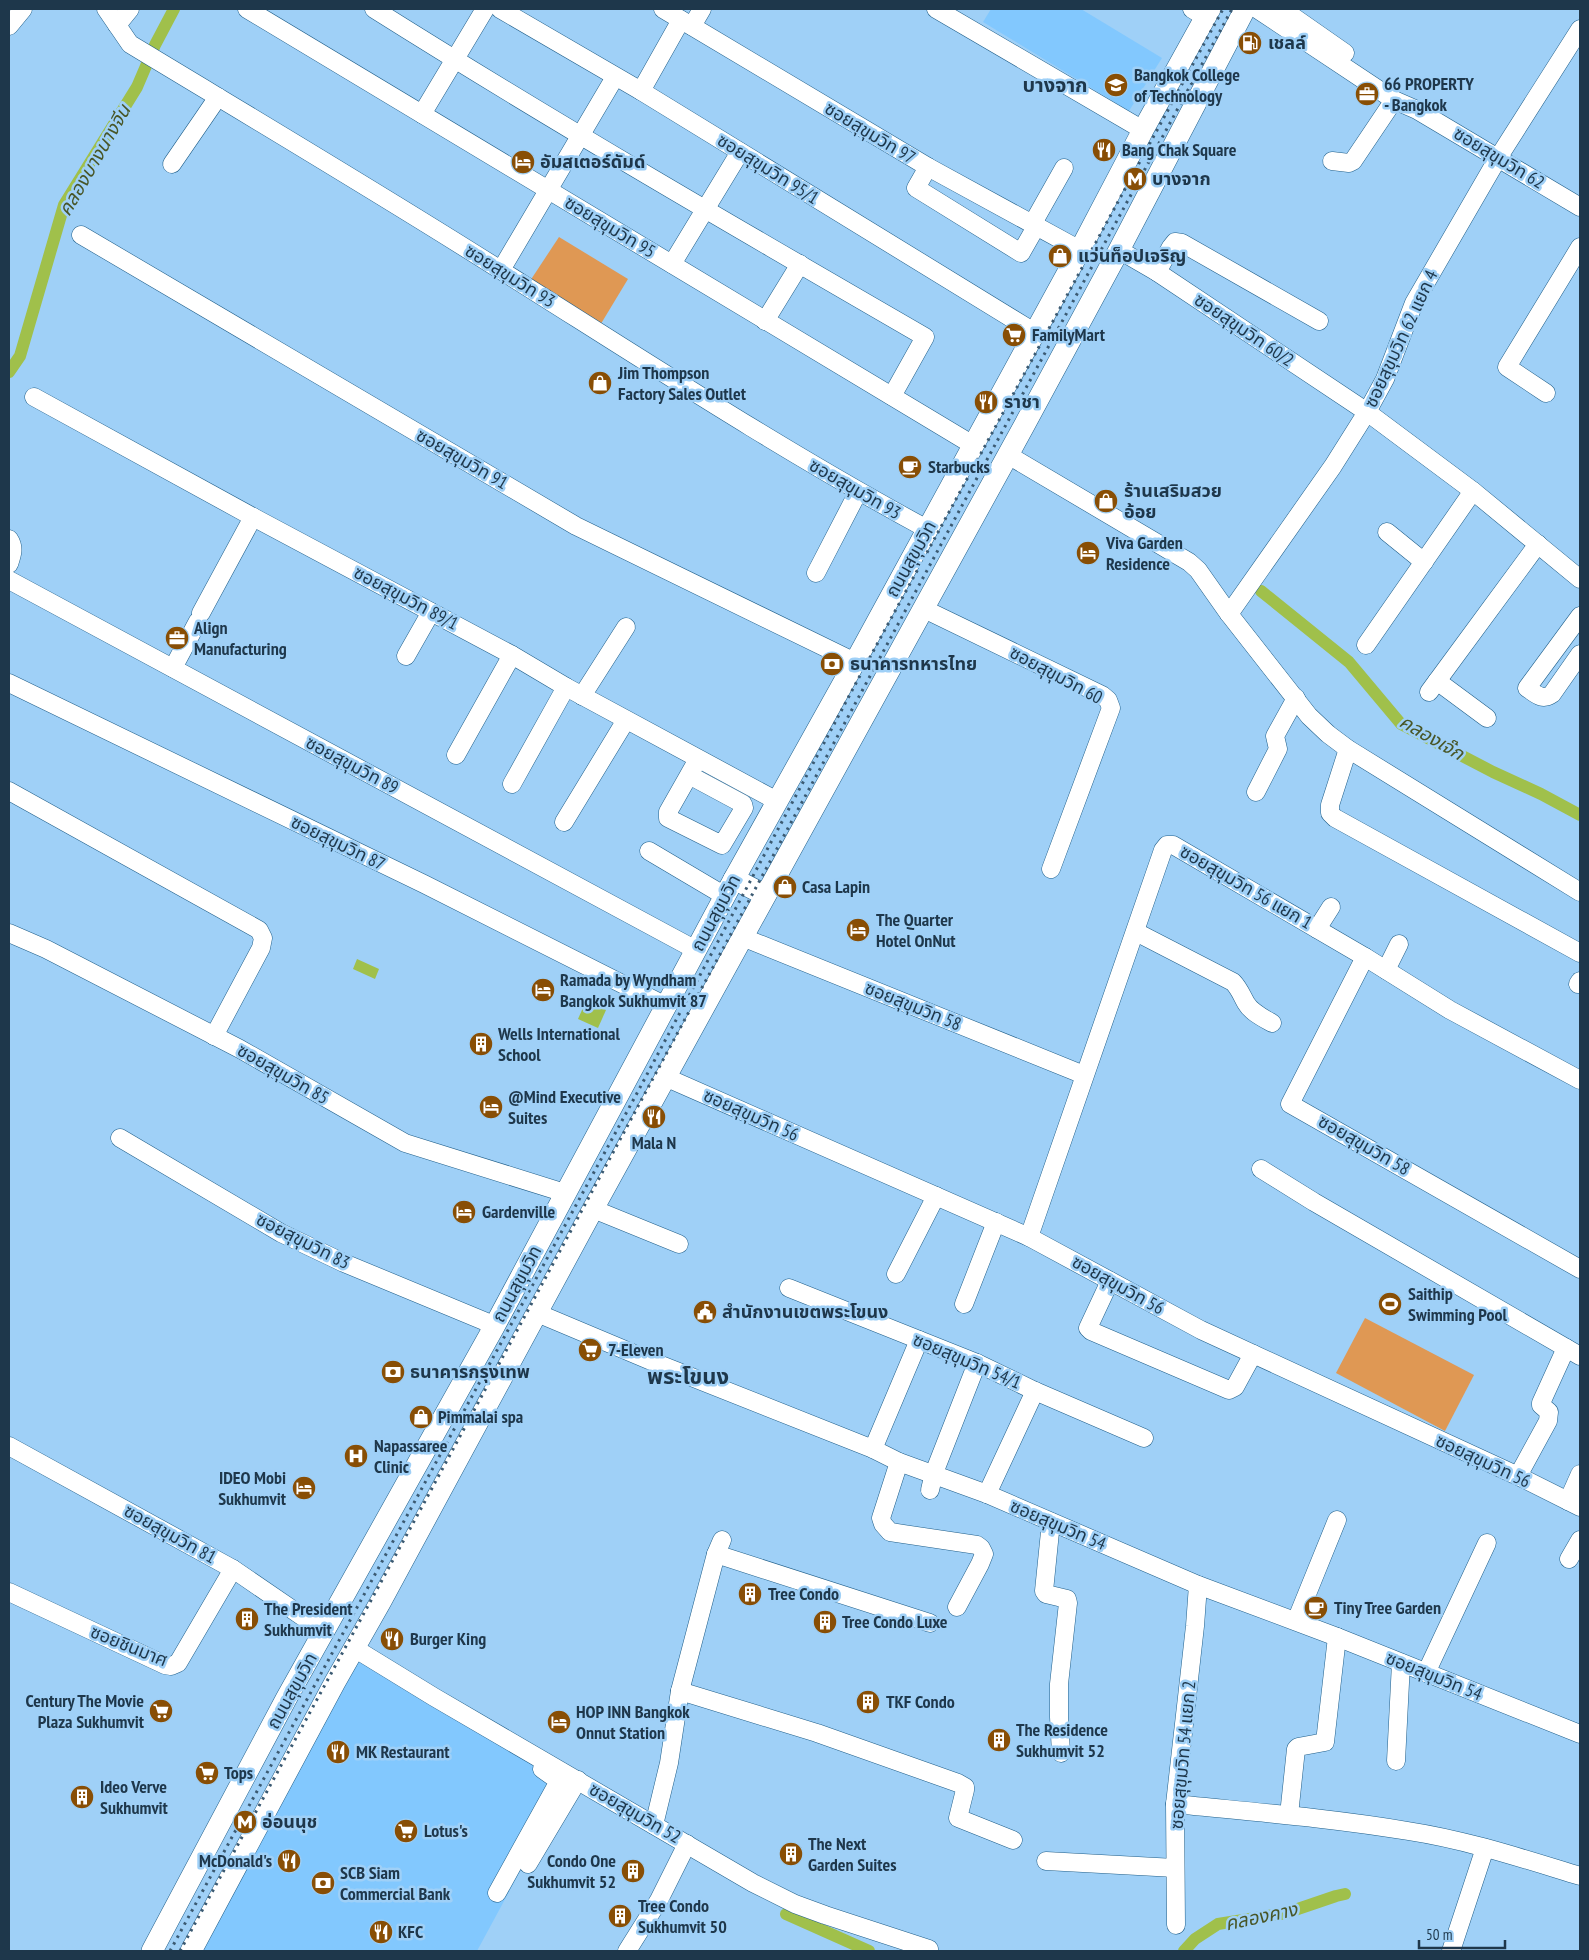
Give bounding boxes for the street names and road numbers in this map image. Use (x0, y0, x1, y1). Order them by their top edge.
street label: ซอยสุขุมวิท 97 (821, 96, 920, 169)
street label: ซอยสุขุมวิท 62 (1450, 121, 1549, 194)
street label: ซอยสุขุมวิท 95/1 (713, 128, 823, 209)
street label: ซอยสุขุมวิท 95 (561, 190, 660, 263)
street label: ซอยสุขุมวิท 93 (461, 239, 560, 312)
street label: ซอยสุขุมวิท 62 แยก 4 (1359, 266, 1442, 411)
street label: ซอยสุขุมวิท 60/2 (1190, 288, 1299, 371)
street label: ซอยสุขุมวิท 91 (412, 423, 512, 494)
street label: ซอยสุขุมวิท 93 (805, 453, 905, 524)
street label: ถนนสุขุมวิท (880, 516, 941, 601)
street label: ซอยสุขุมวิท 89/1 (350, 560, 463, 635)
street label: ซอยสุขุมวิท 60 (1006, 640, 1107, 709)
street label: ซอยสุขุมวิท 89 (302, 730, 403, 799)
street label: ซอยสุขุมวิท 87 (287, 810, 389, 875)
street label: ซอยสุขุมวิท 56 แยก 1 (1176, 839, 1317, 934)
street label: ถนนสุขุมวิท (686, 870, 745, 955)
street label: ซอยสุขุมวิท 58 (862, 976, 965, 1035)
street label: ซอยสุขุมวิท 85 (233, 1038, 333, 1109)
street label: ซอยสุขุมวิท 56 (700, 1083, 803, 1146)
street label: ซอยสุขุมวิท 58 (1314, 1109, 1414, 1180)
street label: ซอยสุขุมวิท 83 (253, 1207, 354, 1274)
street label: ถนนสุขุมวิท (487, 1241, 546, 1326)
street label: ซอยสุขุมวิท 56 (1068, 1250, 1168, 1319)
street label: ซอยสุขุมวิท 54/1 (910, 1327, 1025, 1394)
street label: ซอยสุขุมวิท 56 (1432, 1429, 1534, 1493)
street label: ซอยสุขุมวิท 54 (1007, 1494, 1110, 1555)
street label: ซอยสุขุมวิท 81 (120, 1499, 220, 1568)
street label: ซอยชินมาศ (87, 1620, 171, 1671)
street label: ซอยสุขุมวิท 54 (1383, 1646, 1486, 1705)
street label: ถนนสุขุมวิท (261, 1648, 322, 1733)
street label: ซอยสุขุมวิท 54 แยก 2 (1165, 1680, 1200, 1830)
street label: ซอยสุขุมวิท 52 (585, 1777, 685, 1848)

